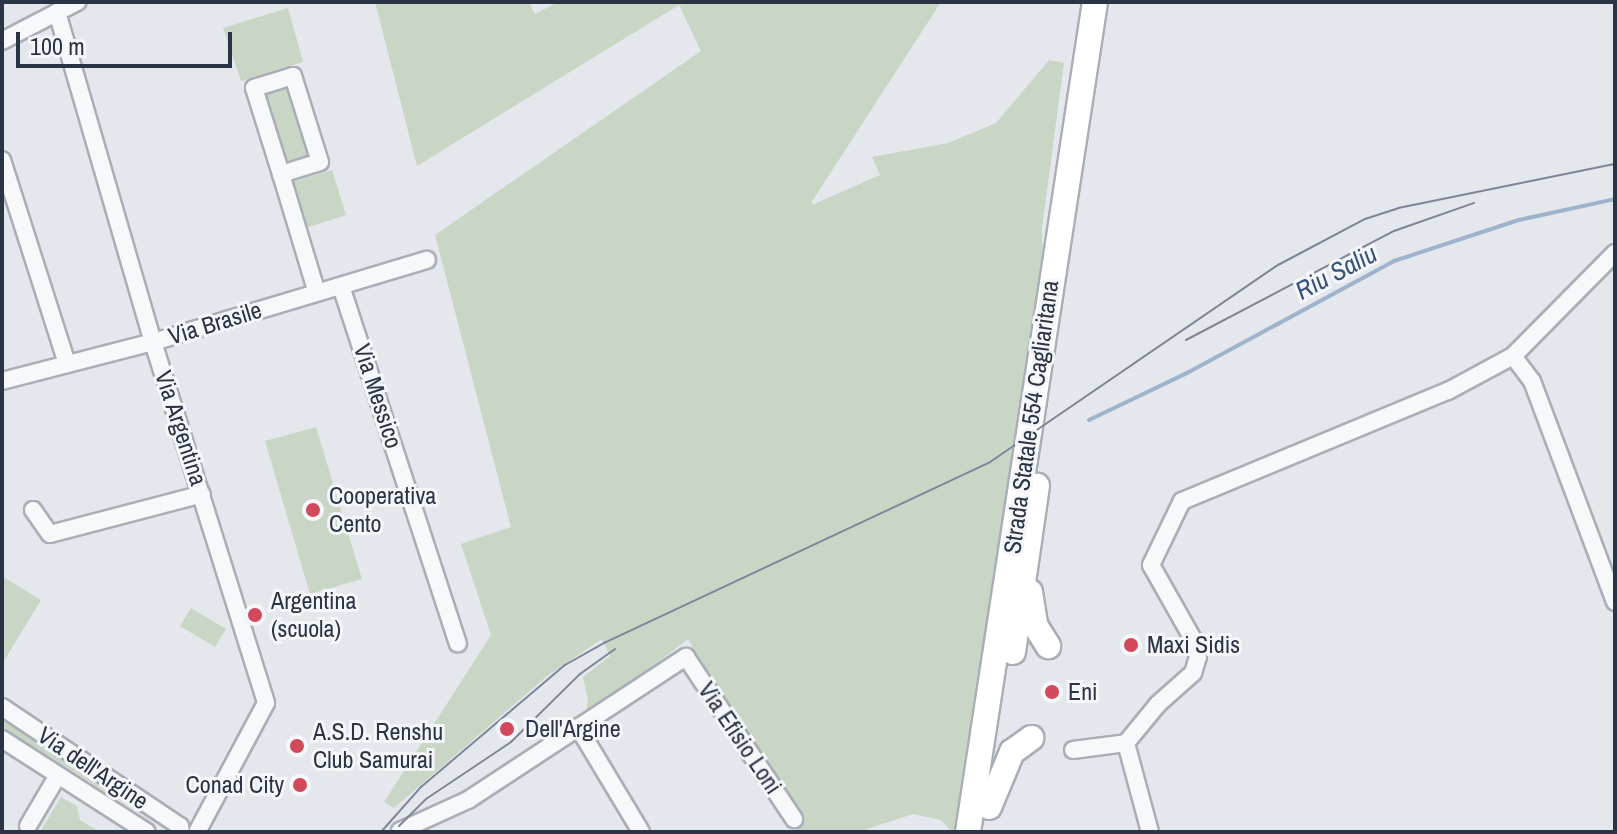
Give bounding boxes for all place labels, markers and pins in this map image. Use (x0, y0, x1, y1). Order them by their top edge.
place label: Cooperativa Cento (329, 482, 436, 538)
marker: Cooperativa Cento (304, 501, 322, 519)
place label: Argentina (scuola) (271, 587, 356, 643)
marker: Argentina (scuola) (246, 606, 264, 624)
place label: Maxi Sidis (1147, 631, 1240, 659)
marker: Maxi Sidis (1122, 636, 1140, 654)
place label: Eni (1068, 678, 1098, 706)
marker: Eni (1043, 683, 1061, 701)
place label: Dell'Argine (525, 715, 621, 743)
place label: A.S.D. Renshu Club Samurai (313, 718, 443, 774)
marker: Dell'Argine (496, 718, 518, 740)
marker: A.S.D. Renshu Club Samurai (288, 737, 306, 755)
place label: Conad City (186, 771, 284, 799)
marker: Conad City (291, 776, 309, 794)

